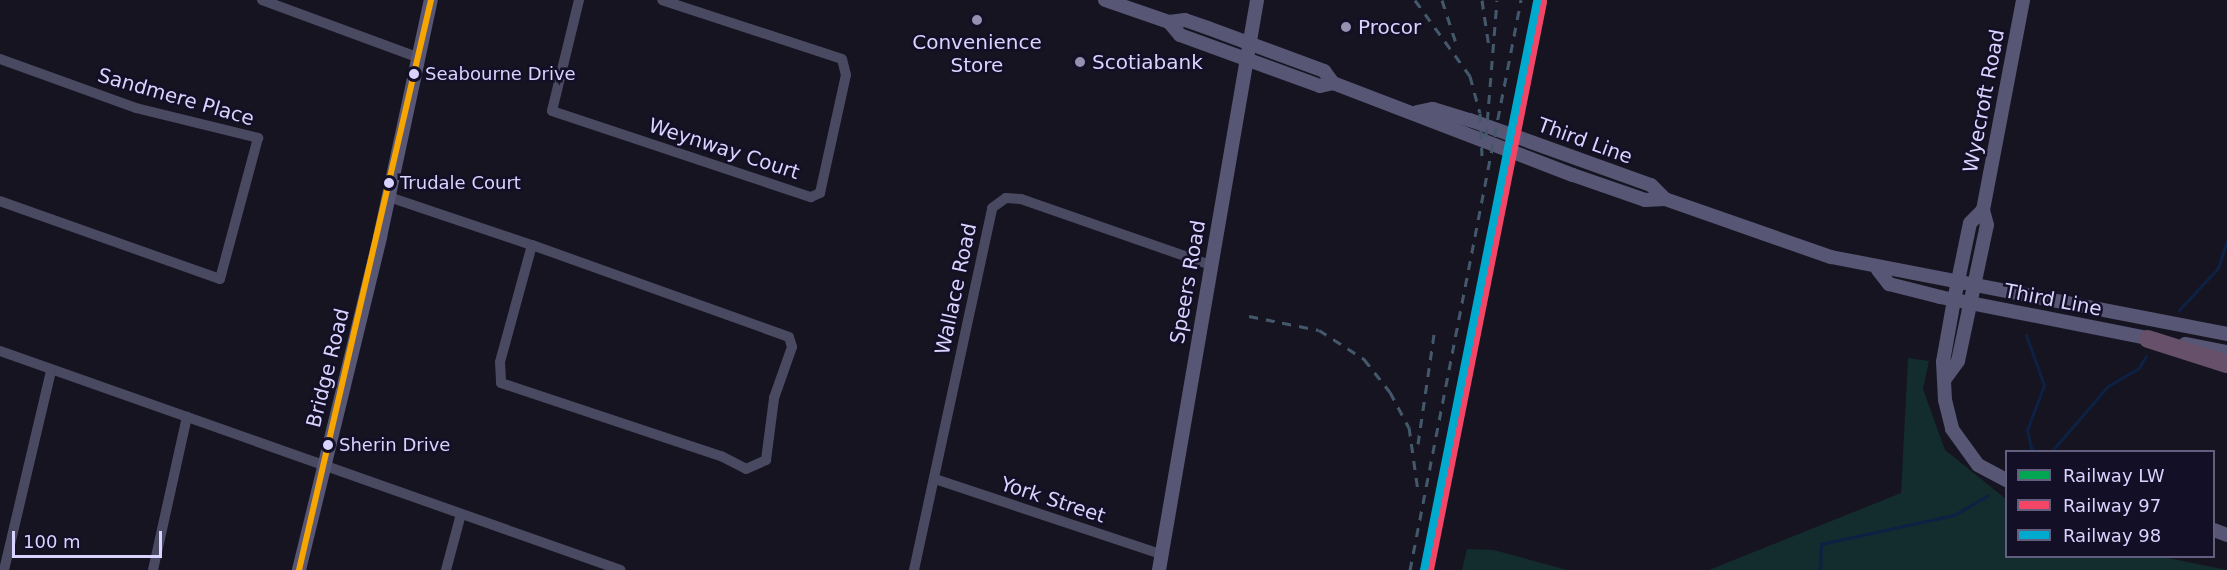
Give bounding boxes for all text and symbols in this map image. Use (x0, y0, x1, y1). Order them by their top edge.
marker: Convenience Store (970, 13, 984, 27)
place label: Procor (1358, 15, 1421, 39)
marker: Procor (1339, 20, 1353, 34)
street label: Wyecroft Road (1958, 27, 2010, 175)
place label: Convenience Store (912, 30, 1042, 77)
place label: Scotiabank (1092, 50, 1203, 74)
marker: Scotiabank (1073, 55, 1087, 69)
street label: Sandmere Place (95, 63, 257, 131)
place label: Seabourne Drive (425, 63, 576, 85)
marker: Seabourne Drive (408, 68, 420, 80)
street label: Weynway Court (646, 113, 802, 185)
street label: Third Line (1534, 113, 1636, 169)
place label: Trudale Court (400, 172, 521, 194)
marker: Trudale Court (383, 177, 395, 189)
street label: Speers Road (1165, 218, 1211, 346)
street label: Wallace Road (930, 221, 982, 357)
street label: Third Line (2002, 279, 2104, 321)
street label: Bridge Road (302, 306, 354, 430)
place label: Sherin Drive (339, 434, 450, 456)
marker: Sherin Drive (322, 439, 334, 451)
legend (2005, 450, 2215, 558)
text: Railway LW (2063, 465, 2164, 486)
street label: York Street (998, 472, 1108, 528)
text: Railway 97 (2063, 495, 2161, 516)
scale bar (15, 519, 165, 557)
text: Railway 98 (2063, 525, 2161, 546)
text: 100 m (23, 531, 81, 552)

